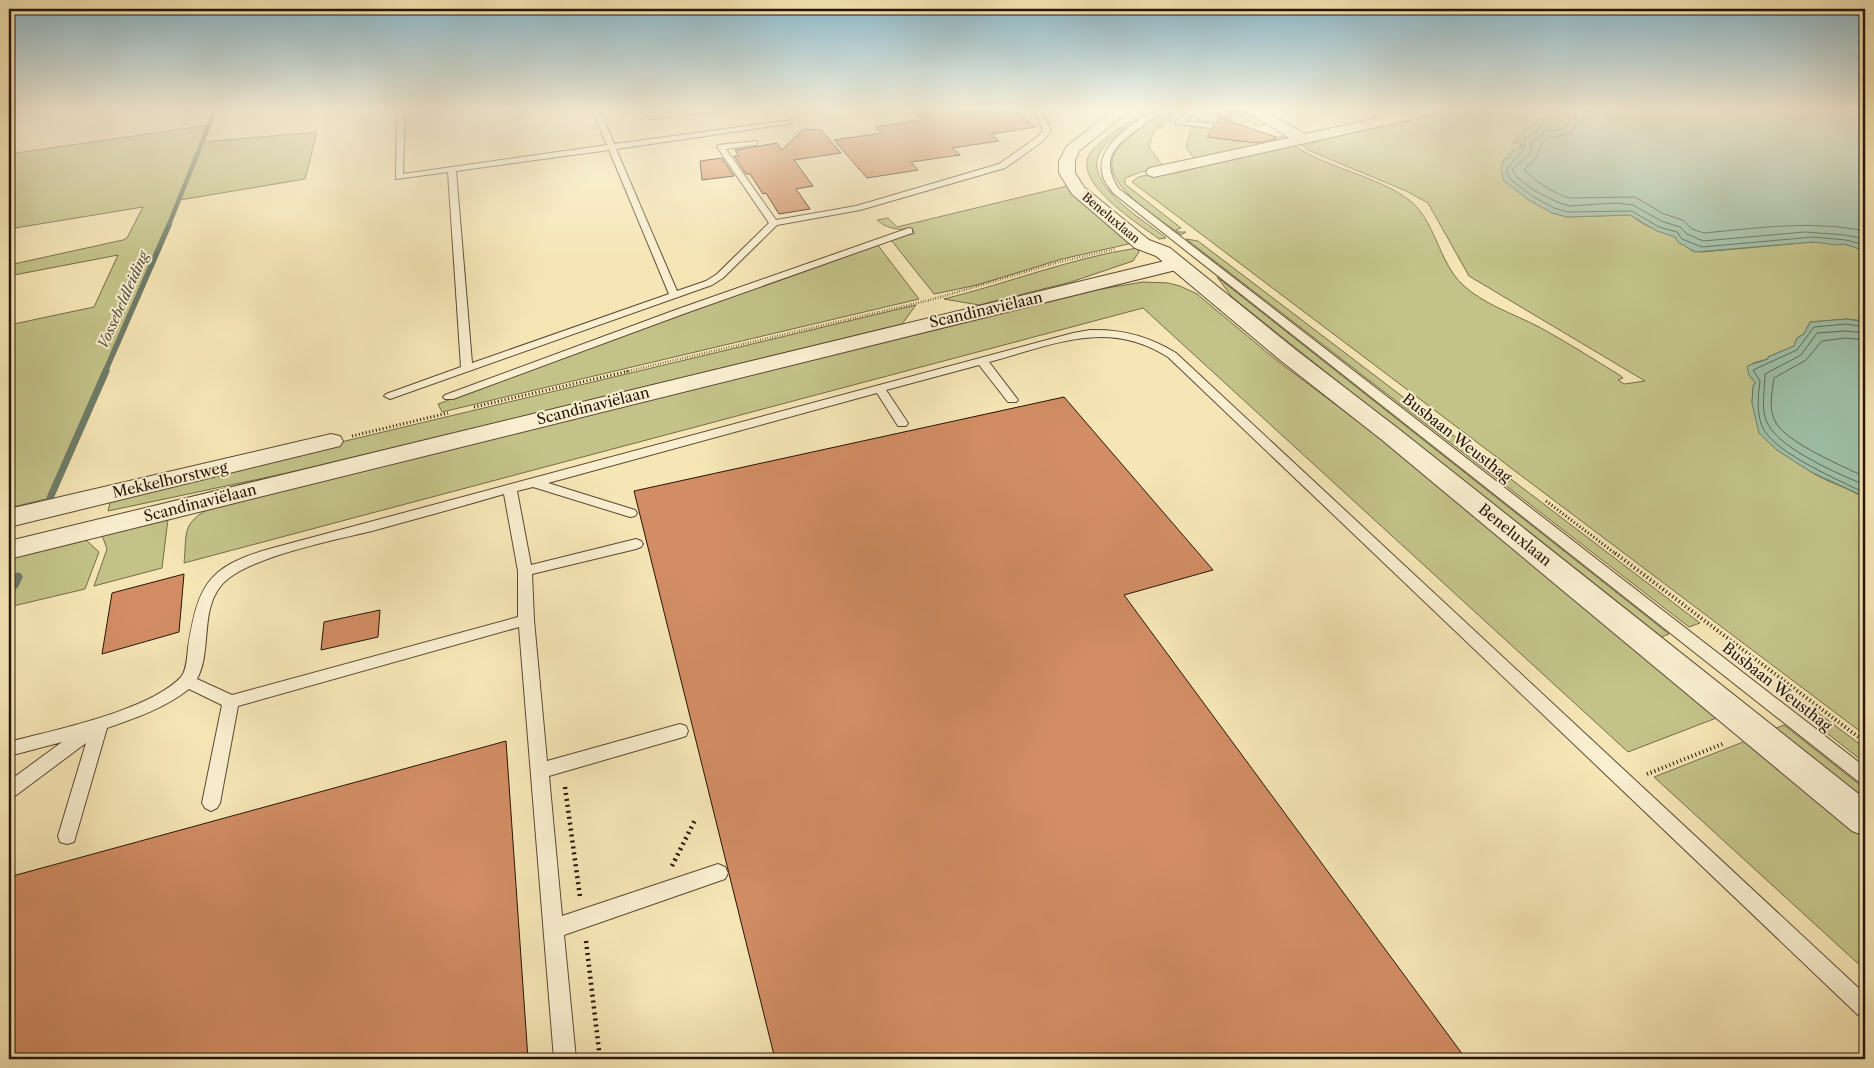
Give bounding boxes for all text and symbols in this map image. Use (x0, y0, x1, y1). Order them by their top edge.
street label: Beneluxlaan (1079, 189, 1144, 246)
water label: Vossebeldleiding (94, 247, 153, 351)
street label: Scandinaviëlaan (927, 287, 1045, 332)
street label: Scandinaviëlaan (535, 382, 652, 429)
street label: Busbaan Weusthag (1399, 389, 1516, 486)
street label: Mekkelhorstweg (110, 457, 229, 502)
street label: Scandinaviëlaan (142, 479, 259, 526)
street label: Beneluxlaan (1475, 499, 1556, 570)
street label: Busbaan Weusthag (1719, 638, 1836, 735)

